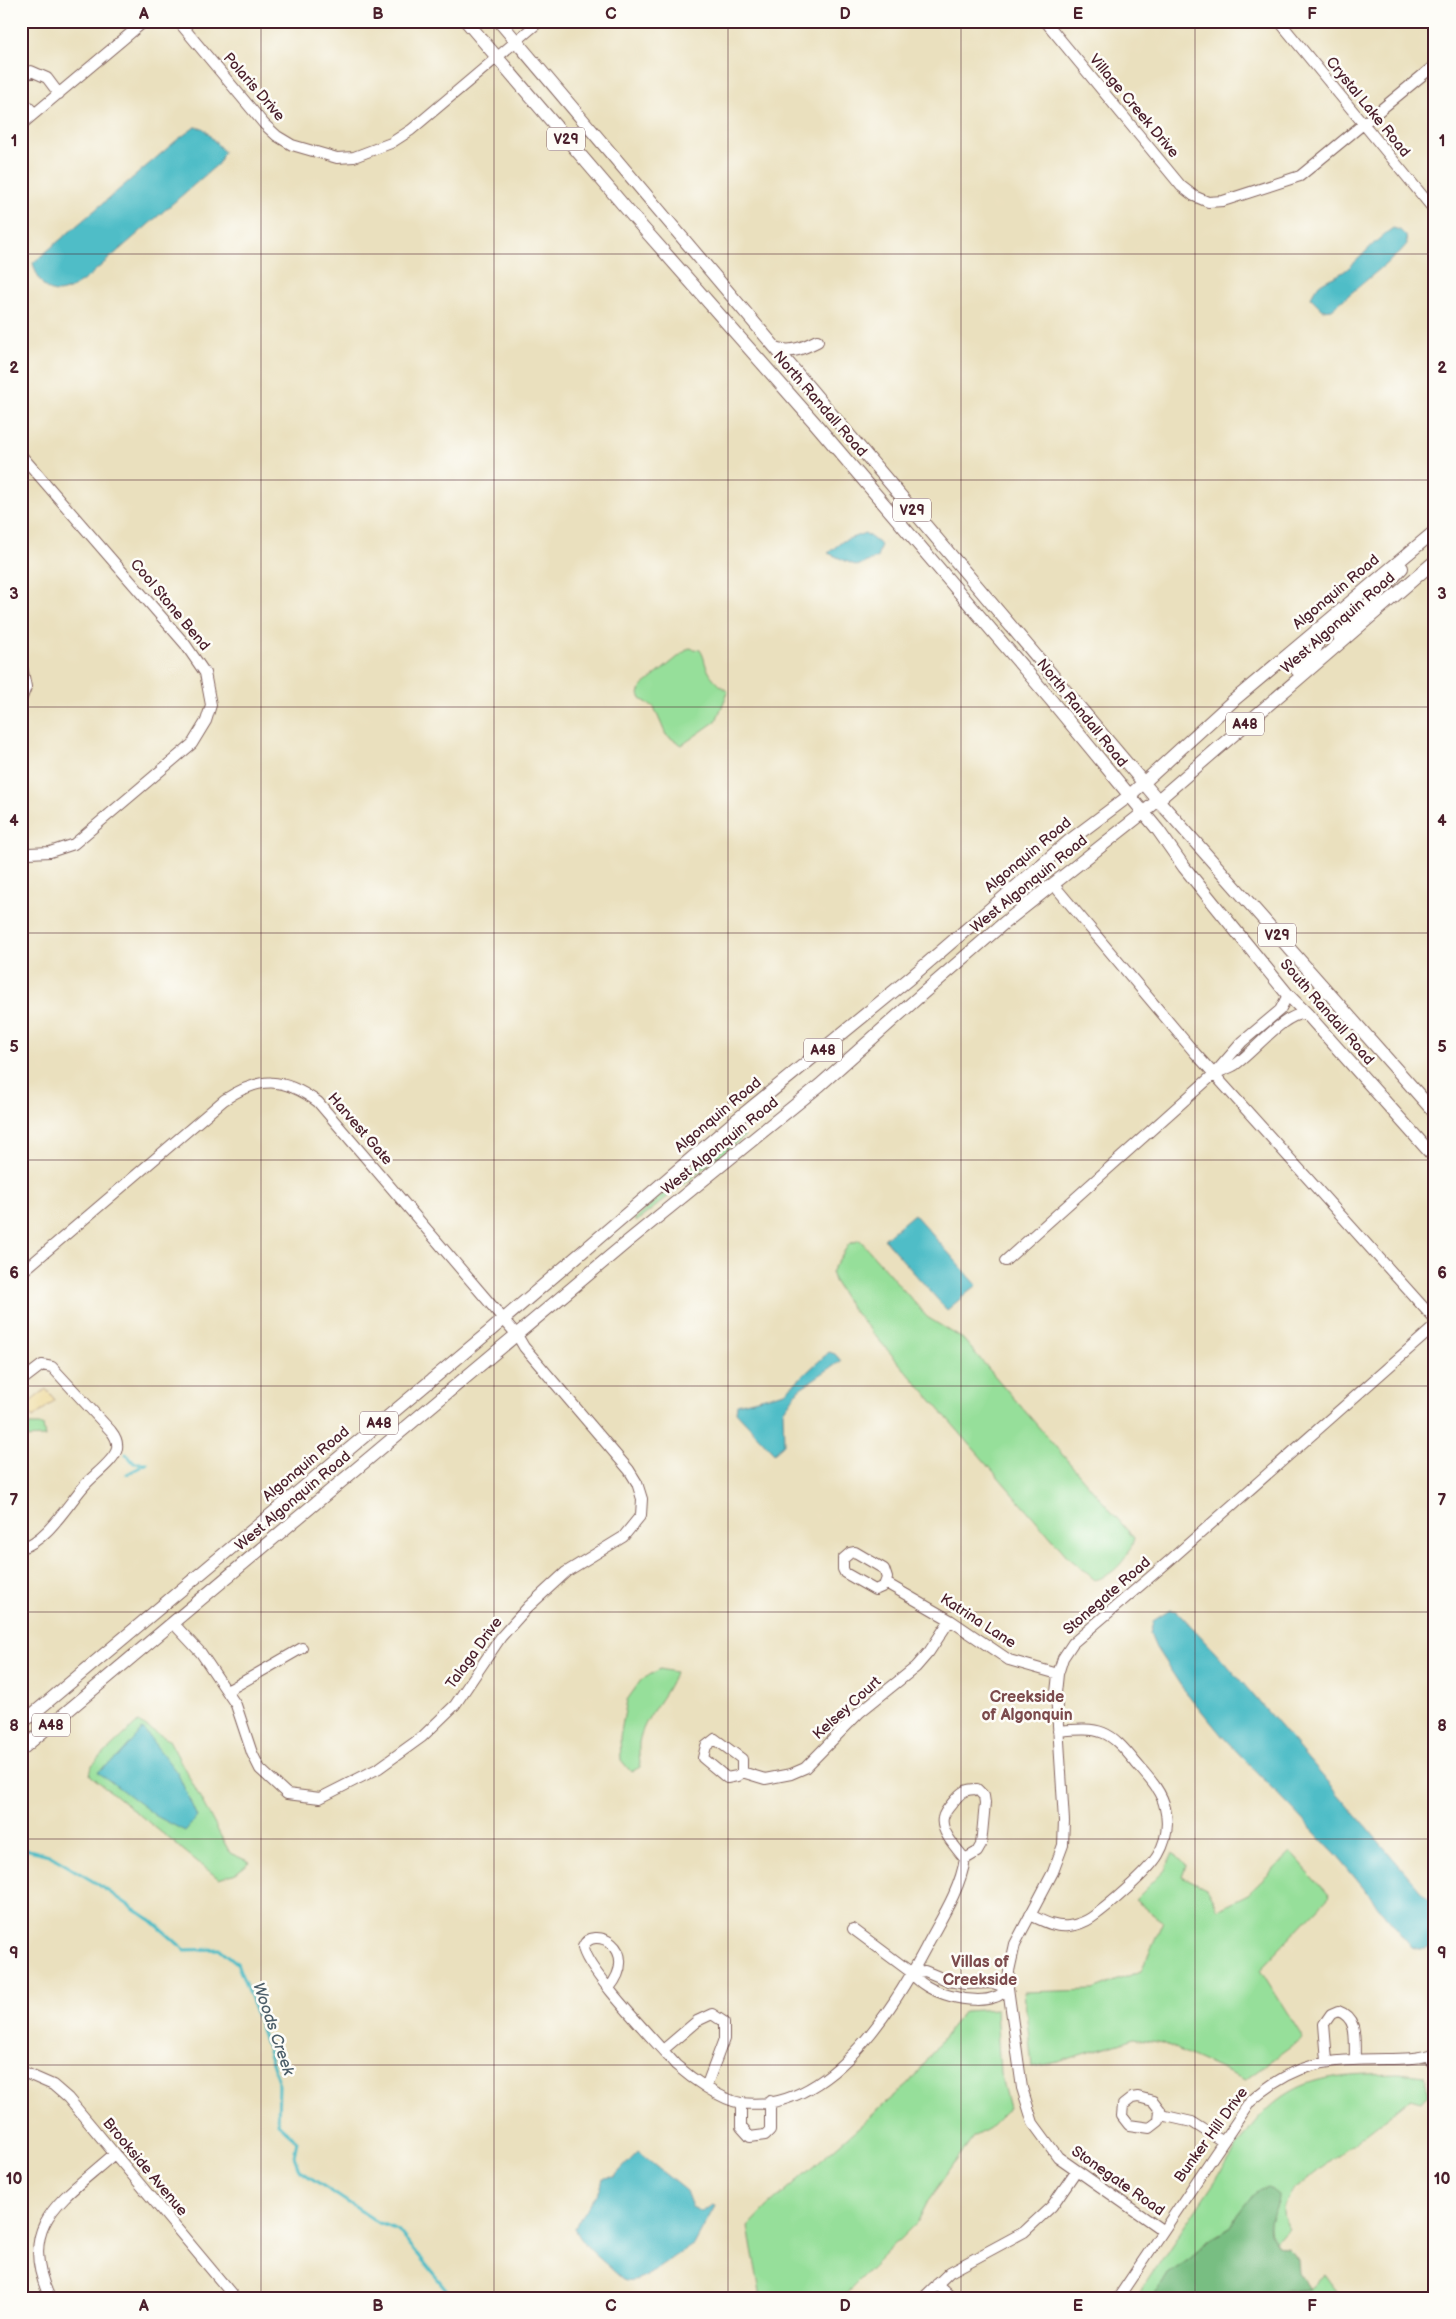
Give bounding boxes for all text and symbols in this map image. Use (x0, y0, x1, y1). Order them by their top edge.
text: A (138, 5, 149, 24)
text: B (372, 5, 384, 24)
text: C (605, 5, 617, 24)
text: D (839, 5, 851, 24)
text: E (1073, 5, 1083, 24)
text: F (1307, 5, 1317, 24)
street label: Polaris Drive (219, 49, 289, 125)
street label: Village Creek Drive (1085, 50, 1183, 162)
street label: Crystal Lake Road (1322, 53, 1414, 161)
road number: V29 (547, 128, 585, 150)
text: 1 (11, 132, 17, 151)
text: 1 (1439, 132, 1445, 151)
street label: North Randall Road (769, 347, 871, 461)
text: 2 (9, 359, 19, 378)
text: 2 (1437, 359, 1447, 378)
road number: V29 (893, 498, 931, 522)
street label: Algonquin Road (1289, 550, 1383, 634)
street label: Cool Stone Bend (126, 555, 214, 655)
street label: West Algonquin Road (1277, 568, 1399, 678)
text: 3 (9, 585, 19, 604)
text: 3 (1437, 585, 1447, 604)
street label: North Randall Road (1032, 655, 1132, 771)
road number: A48 (1226, 712, 1264, 736)
text: 4 (9, 812, 19, 831)
text: 4 (1437, 812, 1447, 831)
street label: Algonquin Road (981, 813, 1075, 897)
street label: West Algonquin Road (967, 831, 1091, 937)
road number: V29 (1258, 924, 1296, 946)
street label: South Randall Road (1276, 955, 1378, 1069)
text: 5 (9, 1038, 19, 1057)
road number: A48 (804, 1038, 842, 1062)
text: 5 (1437, 1038, 1447, 1057)
street label: Algonquin Road (671, 1073, 765, 1157)
street label: Harvest Gate (323, 1089, 397, 1169)
street label: West Algonquin Road (658, 1093, 782, 1199)
text: 6 (9, 1264, 19, 1283)
text: 6 (1437, 1264, 1447, 1283)
road number: A48 (360, 1412, 398, 1435)
street label: Algonquin Road (259, 1422, 353, 1506)
street label: West Algonquin Road (231, 1447, 355, 1555)
text: 7 (10, 1491, 19, 1510)
text: 7 (1438, 1491, 1447, 1510)
street label: Stonegate Road (1059, 1553, 1155, 1639)
street label: Katrina Lane (937, 1589, 1020, 1653)
street label: Talaga Drive (442, 1613, 506, 1693)
street label: Kelsey Court (809, 1672, 885, 1744)
district label: Creekside of Algonquin (981, 1688, 1073, 1725)
road number: A48 (32, 1714, 70, 1736)
text: 8 (9, 1717, 19, 1736)
text: 8 (1437, 1717, 1447, 1736)
text: 9 (9, 1944, 19, 1963)
text: 9 (1437, 1944, 1447, 1963)
district label: Villas of Creekside (943, 1953, 1017, 1990)
water label: Woods Creek (248, 1980, 298, 2079)
street label: Bunker Hill Drive (1170, 2084, 1252, 2186)
street label: Brookside Avenue (98, 2114, 192, 2220)
street label: Stonegate Road (1068, 2142, 1168, 2220)
text: 10 (6, 2170, 22, 2189)
text: 10 (1434, 2170, 1450, 2189)
text: A (138, 2297, 149, 2316)
text: B (372, 2297, 384, 2316)
text: C (605, 2297, 617, 2316)
text: D (839, 2297, 851, 2316)
text: E (1073, 2297, 1083, 2316)
text: F (1307, 2297, 1317, 2316)

